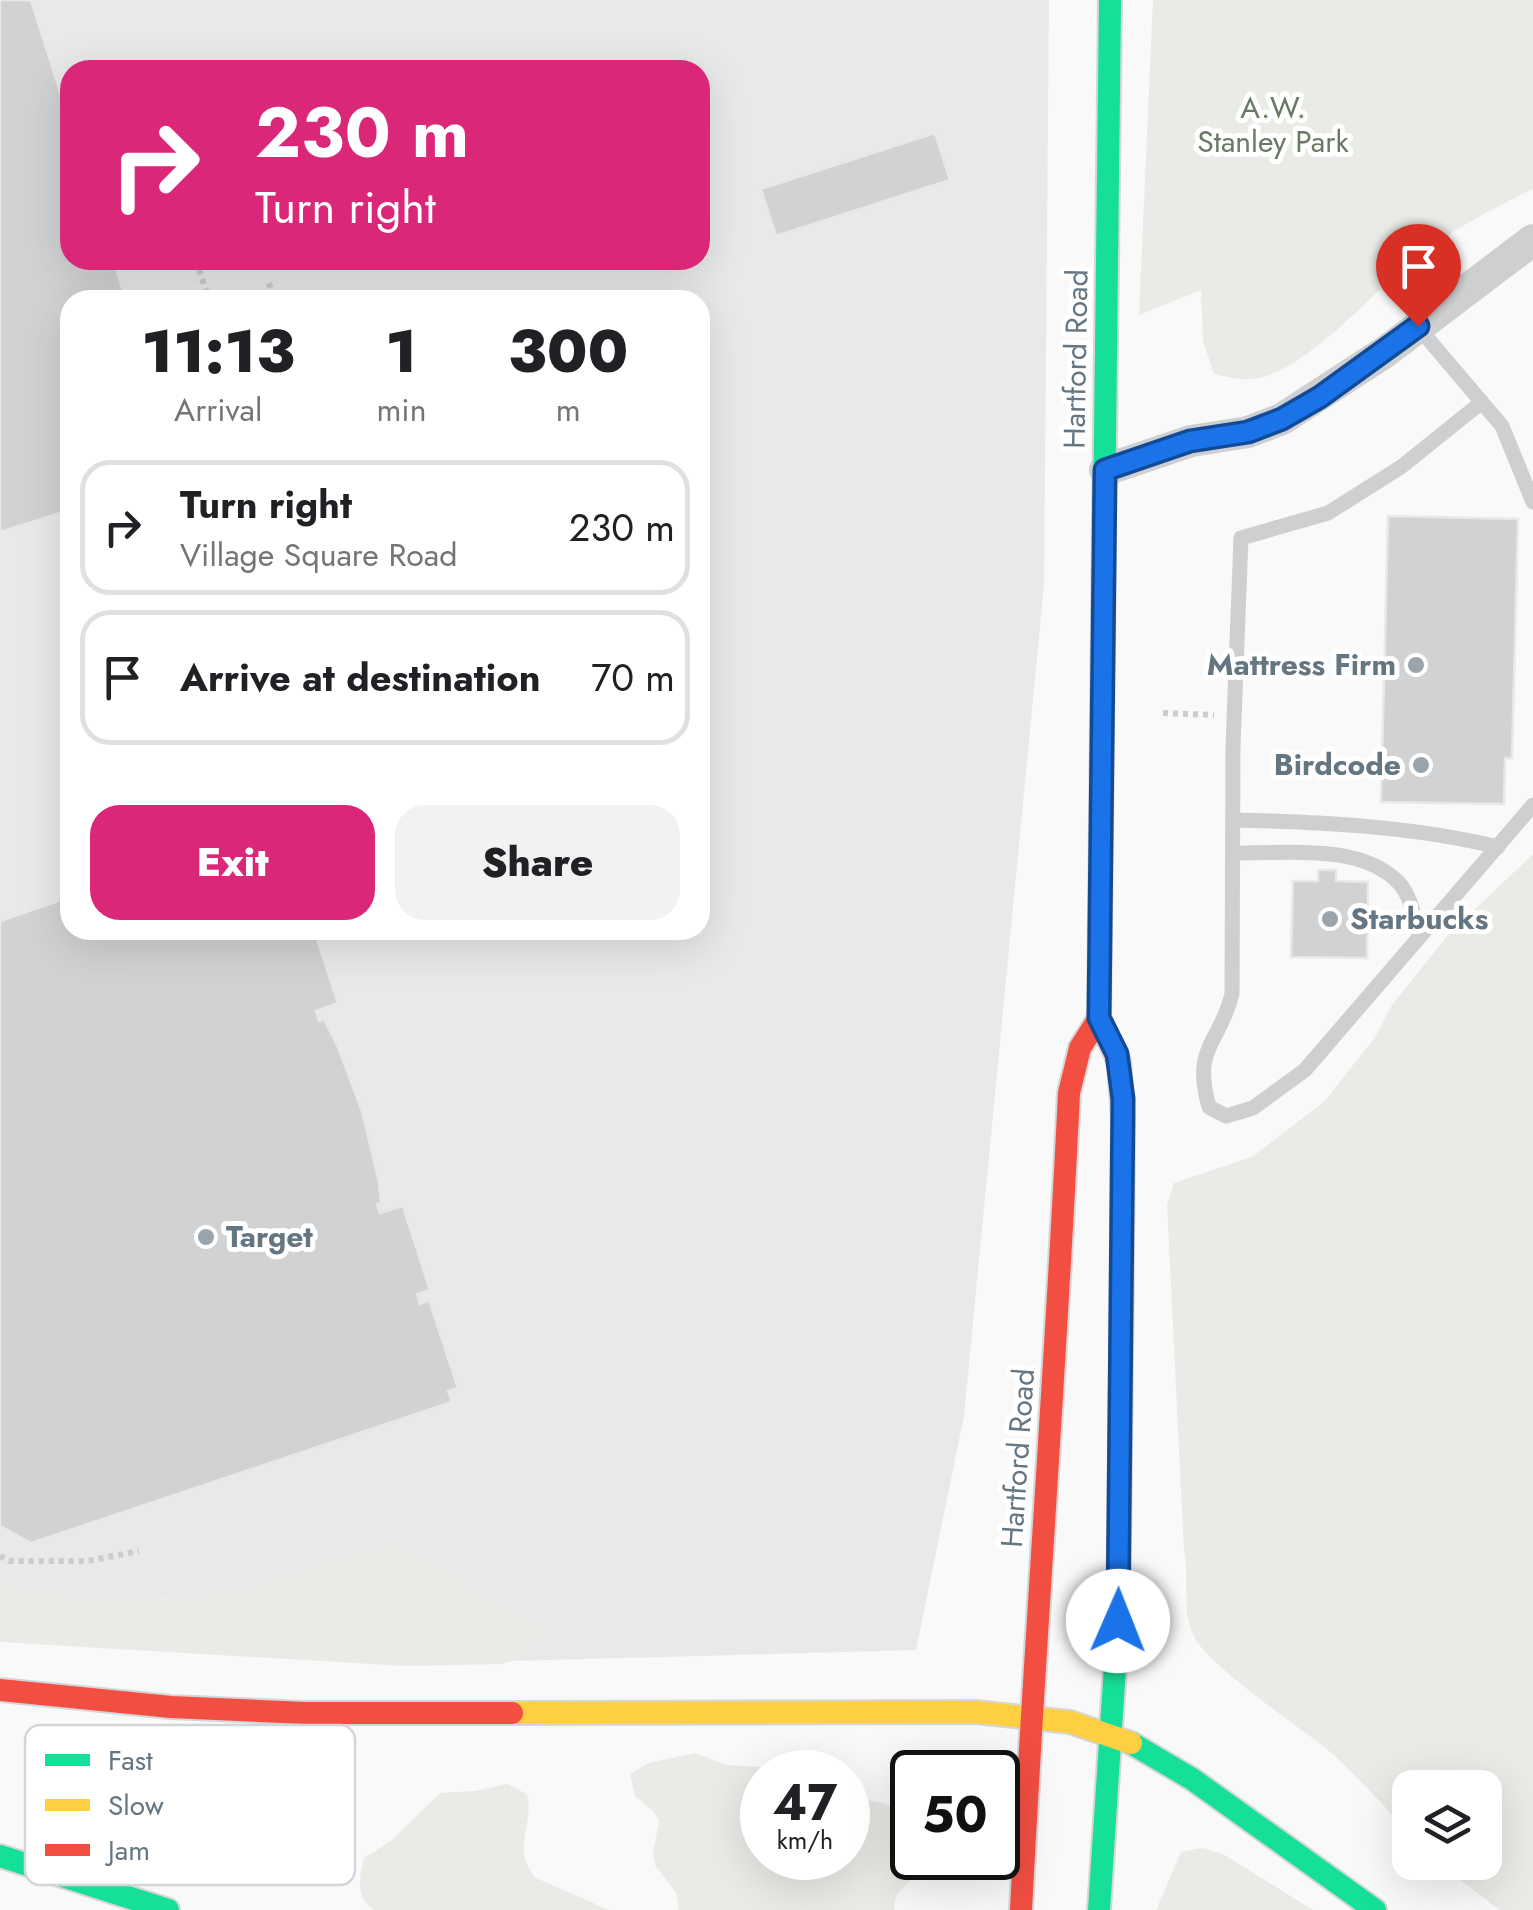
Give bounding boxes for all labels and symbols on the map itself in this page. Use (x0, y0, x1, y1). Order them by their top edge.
park label: A.W. Stanley Park (1197, 86, 1349, 163)
pin (1376, 224, 1461, 327)
street label: Hartford Road (1052, 269, 1099, 449)
place label: Mattress Firm (1207, 643, 1396, 686)
marker: Mattress Firm (1405, 654, 1427, 676)
place label: Birdcode (1274, 743, 1401, 786)
marker: Birdcode (1410, 754, 1432, 776)
place label: Starbucks (1350, 897, 1488, 940)
marker: Starbucks (1319, 908, 1341, 930)
place label: Target (226, 1215, 313, 1258)
marker: Target (195, 1226, 217, 1248)
street label: Hartford Road (990, 1367, 1045, 1549)
position arrow (1066, 1569, 1170, 1673)
legend (25, 1725, 355, 1885)
text: Fast (108, 1740, 153, 1781)
speed limit sign: 50 (890, 1750, 1020, 1880)
text: Slow (108, 1785, 164, 1826)
text: Jam (104, 1830, 150, 1871)

